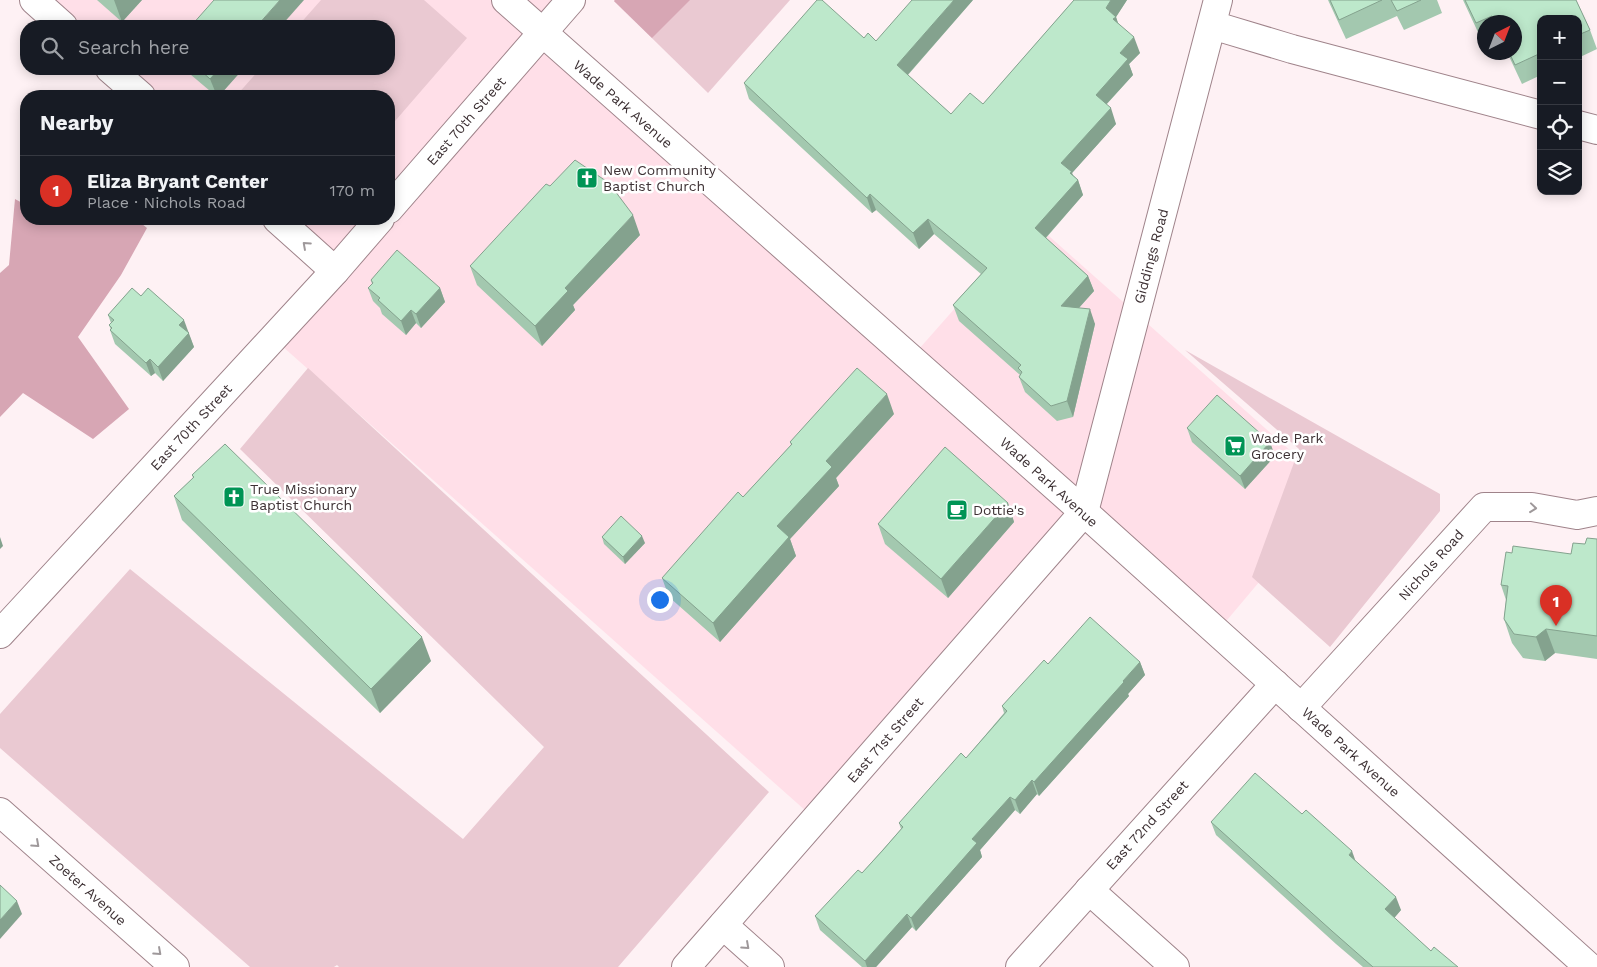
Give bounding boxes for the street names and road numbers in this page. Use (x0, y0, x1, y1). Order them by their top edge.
street label: Wade Park Avenue (570, 57, 676, 151)
street label: East 70th Street (423, 73, 509, 169)
street label: Giddings Road (1131, 207, 1171, 305)
street label: East 70th Street (147, 380, 235, 473)
street label: Wade Park Avenue (997, 434, 1101, 530)
street label: Nichols Road (1395, 526, 1467, 604)
street label: East 71st Street (844, 694, 926, 786)
street label: Wade Park Avenue (1299, 704, 1403, 800)
street label: East 72nd Street (1103, 777, 1191, 873)
street label: Zoeter Avenue (46, 851, 130, 929)

